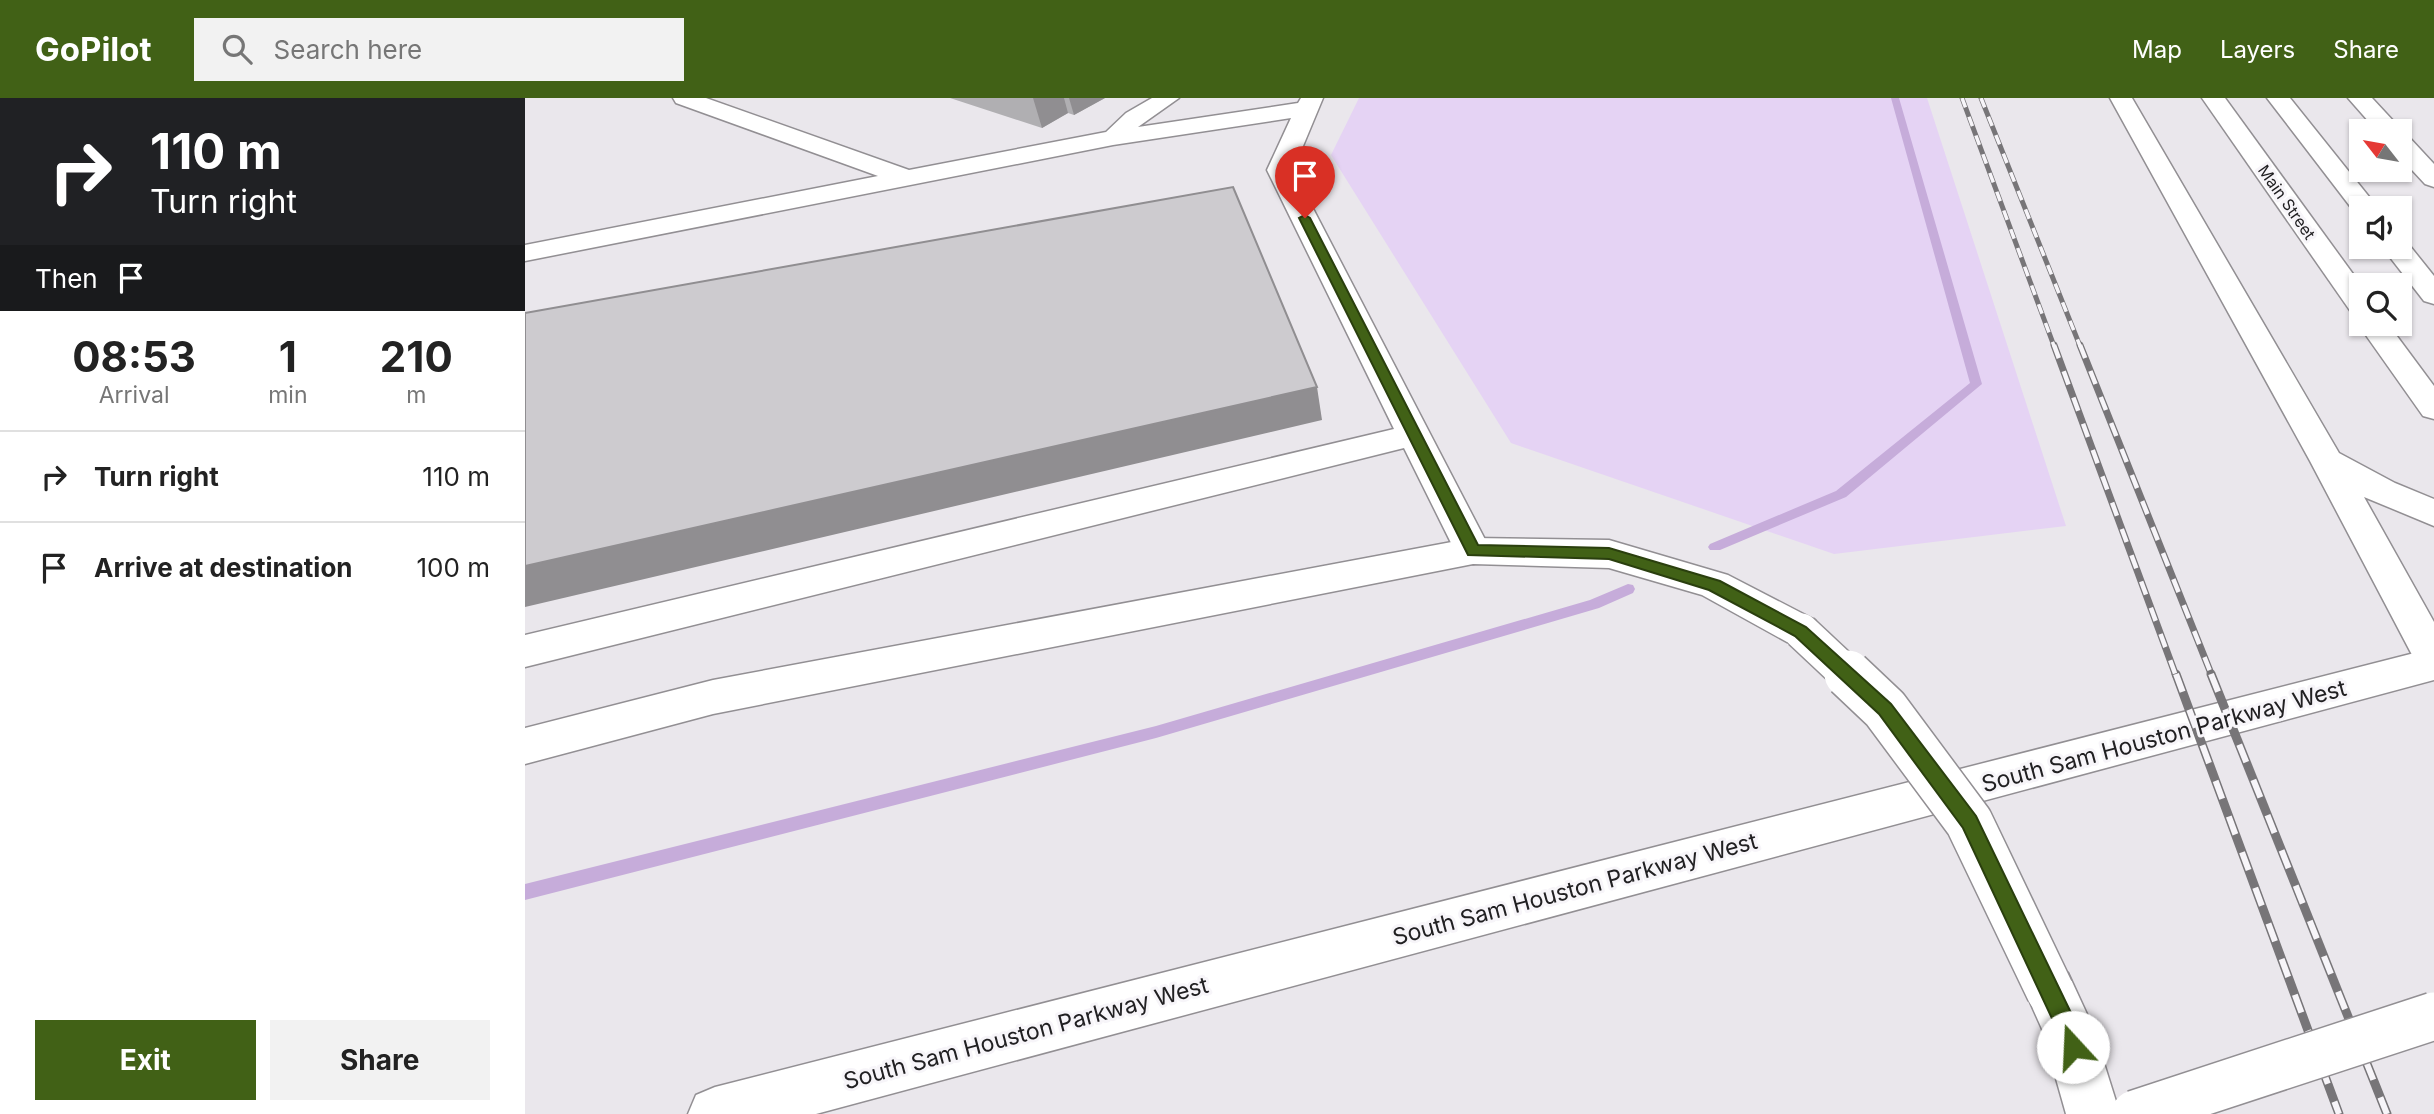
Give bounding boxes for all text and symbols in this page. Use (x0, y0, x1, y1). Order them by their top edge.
search box (194, 18, 684, 81)
text: GoPilot (35, 29, 152, 69)
icon: search (218, 30, 256, 68)
text: Search here (274, 34, 422, 65)
text: Map (2132, 35, 2182, 64)
text: Layers (2220, 35, 2295, 64)
text: Share (2333, 35, 2399, 64)
north arrow (2349, 119, 2411, 182)
map controls (2349, 119, 2412, 336)
text: 110 m (150, 122, 282, 181)
icon: right (35, 126, 126, 217)
pin (1275, 146, 1335, 218)
icon: arrive (1286, 157, 1324, 195)
street label: Main Street (2254, 161, 2320, 243)
text: Turn right (150, 182, 297, 221)
button: sound (2349, 196, 2412, 259)
icon: arrive (112, 259, 150, 297)
text: Then (35, 263, 98, 294)
button: search (2349, 273, 2412, 336)
text: 08:53 (72, 331, 196, 382)
text: 1 (279, 331, 297, 382)
text: 210 (380, 331, 453, 382)
text: Arrival (99, 381, 170, 409)
text: min (268, 381, 308, 409)
text: m (406, 381, 426, 409)
icon: right (35, 458, 73, 496)
text: Turn right (94, 461, 219, 492)
text: 110 m (422, 461, 490, 492)
icon: arrive (35, 549, 73, 587)
text: Arrive at destination (94, 552, 353, 583)
text: 100 m (417, 552, 490, 583)
street label: South Sam Houston Parkway West (1979, 674, 2350, 798)
street label: South Sam Houston Parkway West (1390, 827, 1761, 951)
street label: South Sam Houston Parkway West (841, 971, 1212, 1095)
position arrow (2036, 1010, 2110, 1084)
button: Exit (35, 1020, 256, 1100)
button: Share (270, 1020, 490, 1100)

